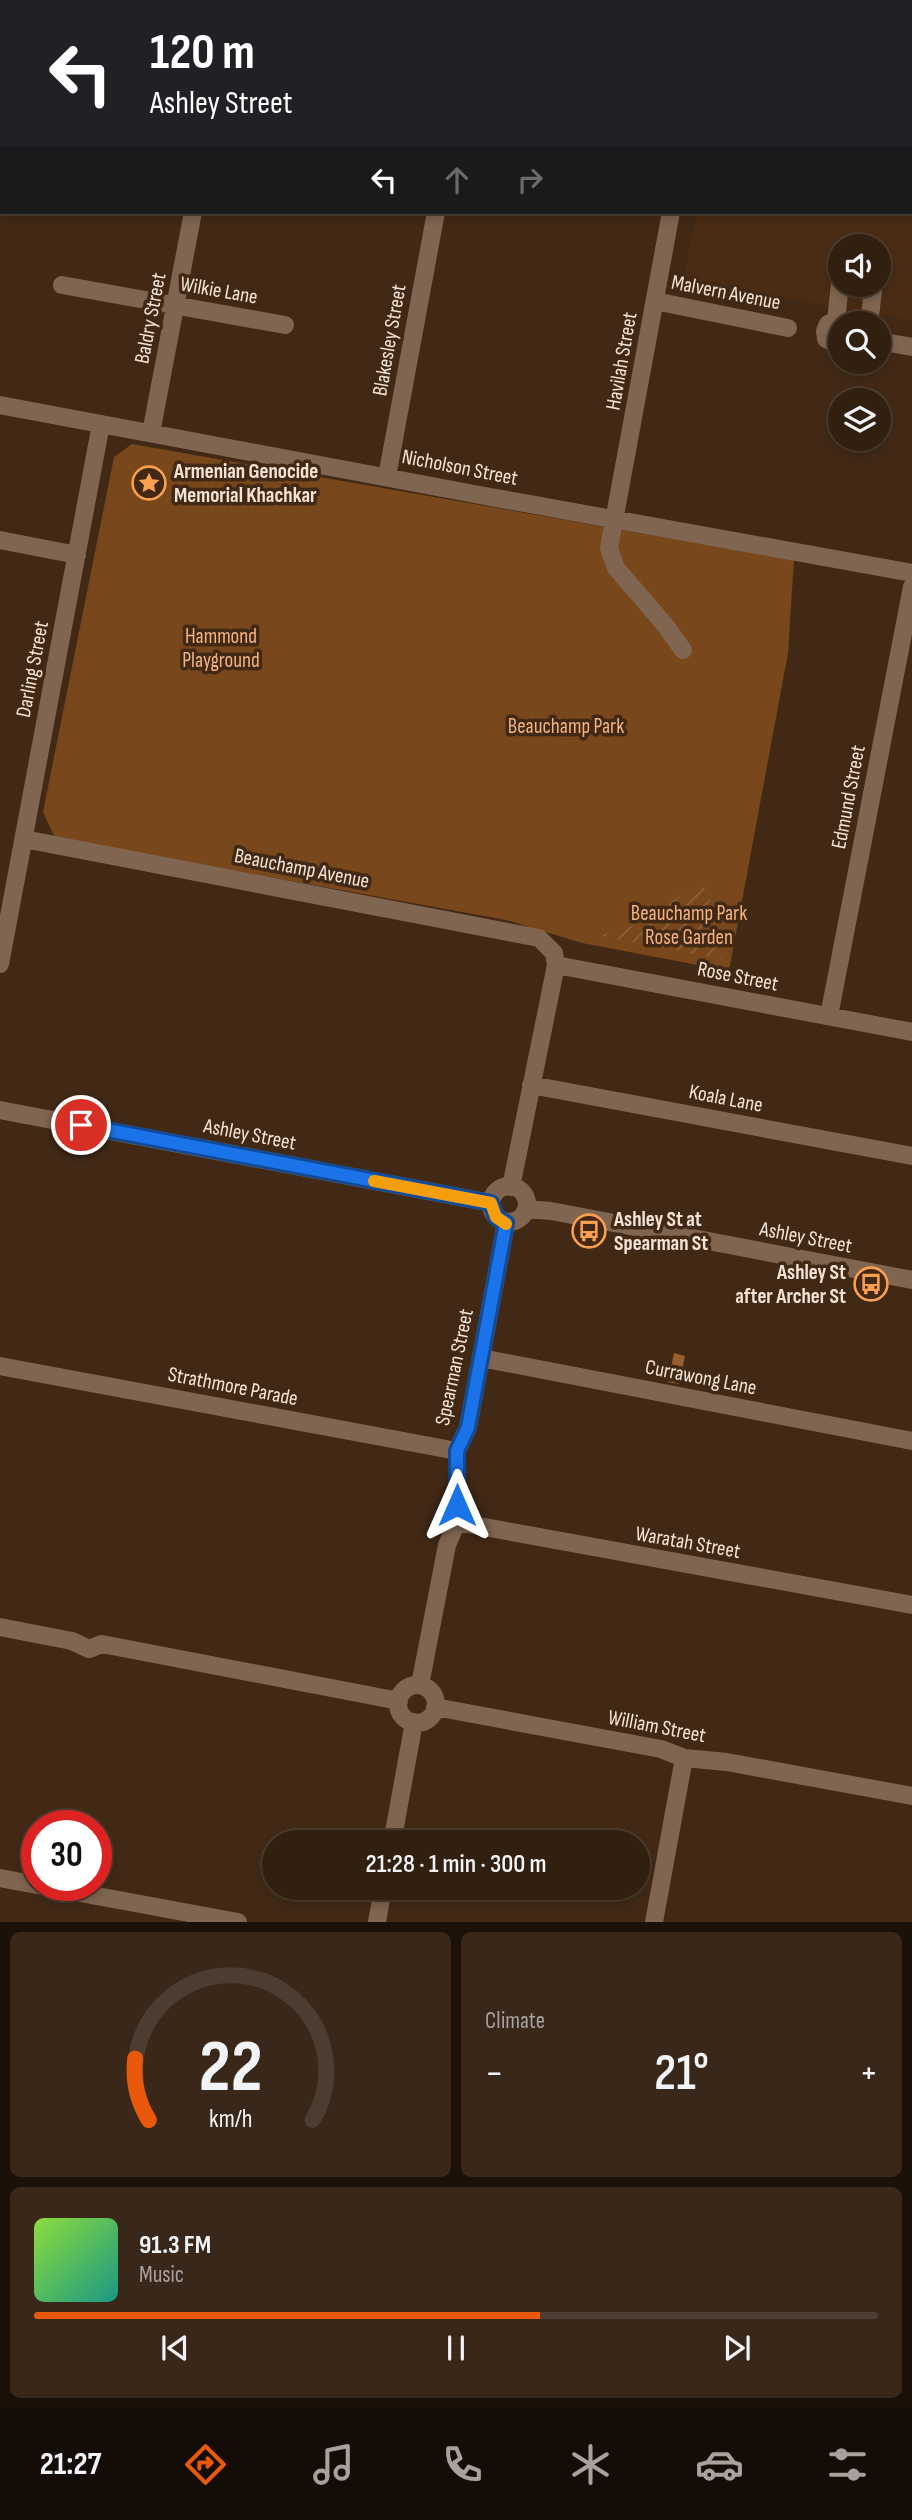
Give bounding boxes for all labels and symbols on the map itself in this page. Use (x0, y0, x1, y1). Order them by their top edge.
street label: Malvern Avenue (669, 270, 783, 315)
street label: Baldry Street (129, 271, 172, 366)
street label: Wilkie Lane (178, 271, 260, 310)
street label: Blakesley Street (367, 282, 412, 398)
street label: Havilah Street (601, 310, 642, 412)
street label: Nicholson Street (400, 444, 520, 491)
place label: Armenian Genocide Memorial Khachkar (173, 459, 318, 508)
place icon: Armenian Genocide Memorial Khachkar (130, 464, 168, 502)
street label: Darling Street (11, 619, 54, 719)
park label: Hammond Playground (182, 624, 260, 673)
park label: Beauchamp Park (508, 714, 624, 739)
street label: Edmund Street (826, 743, 871, 851)
street label: Beauchamp Avenue (232, 843, 372, 894)
park label: Beauchamp Park Rose Garden (631, 901, 747, 950)
street label: Rose Street (695, 956, 780, 997)
street label: Koala Lane (687, 1079, 765, 1118)
pin (51, 1095, 111, 1155)
street label: Ashley Street (201, 1113, 298, 1156)
place label: Ashley St at Spearman St (613, 1207, 708, 1256)
bus stop icon: Ashley St at Spearman St (570, 1212, 608, 1250)
street label: Ashley Street (757, 1216, 854, 1259)
place label: Ashley St after Archer St (735, 1260, 846, 1309)
bus stop icon: Ashley St after Archer St (852, 1265, 890, 1303)
street label: Spearman Street (430, 1307, 479, 1428)
street label: Currawong Lane (643, 1354, 759, 1401)
street label: Strathmore Parade (166, 1362, 300, 1411)
position arrow (420, 1468, 494, 1542)
street label: Waratah Street (634, 1521, 742, 1564)
street label: William Street (606, 1705, 708, 1748)
speed limit sign: 30 (21, 1810, 112, 1901)

